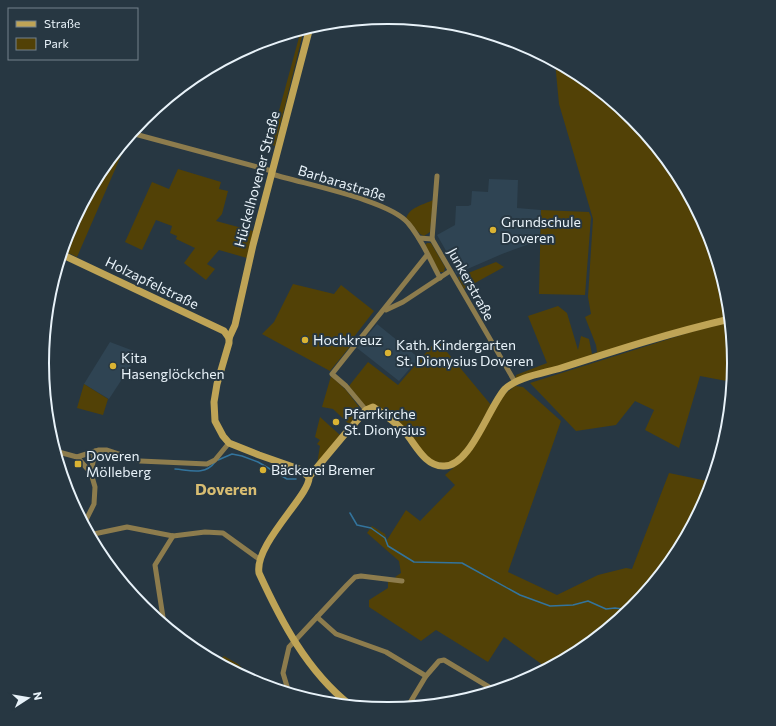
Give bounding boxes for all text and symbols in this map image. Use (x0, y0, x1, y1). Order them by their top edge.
legend (8, 8, 138, 60)
text: Straße (44, 16, 80, 30)
text: Park (44, 36, 70, 50)
street label: Hückelhovener Straße (230, 109, 283, 249)
street label: Barbarastraße (296, 161, 388, 204)
place label: Grundschule Doveren (501, 213, 581, 246)
marker: Grundschule Doveren (488, 225, 498, 235)
street label: Junkerstraße (444, 244, 498, 323)
street label: Holzapfelstraße (103, 253, 202, 312)
place label: Hochkreuz (313, 331, 382, 348)
marker: Hochkreuz (300, 335, 310, 345)
place label: Kath. Kindergarten St. Dionysius Doveren (396, 336, 533, 369)
marker: Kath. Kindergarten St. Dionysius Doveren (383, 348, 393, 358)
place label: Kita Hasenglöckchen (121, 349, 225, 382)
marker: Kita Hasenglöckchen (108, 361, 118, 371)
place label: Pfarrkirche St. Dionysius (344, 405, 425, 438)
marker: Pfarrkirche St. Dionysius (331, 417, 341, 427)
place label: Doveren Mölleberg (86, 447, 151, 480)
marker: Doveren Mölleberg (73, 459, 83, 469)
place label: Bäckerei Bremer (271, 461, 375, 478)
marker: Bäckerei Bremer (258, 465, 268, 475)
district label: Doveren (195, 479, 257, 498)
north arrow (8, 678, 48, 718)
text: N (31, 690, 45, 701)

